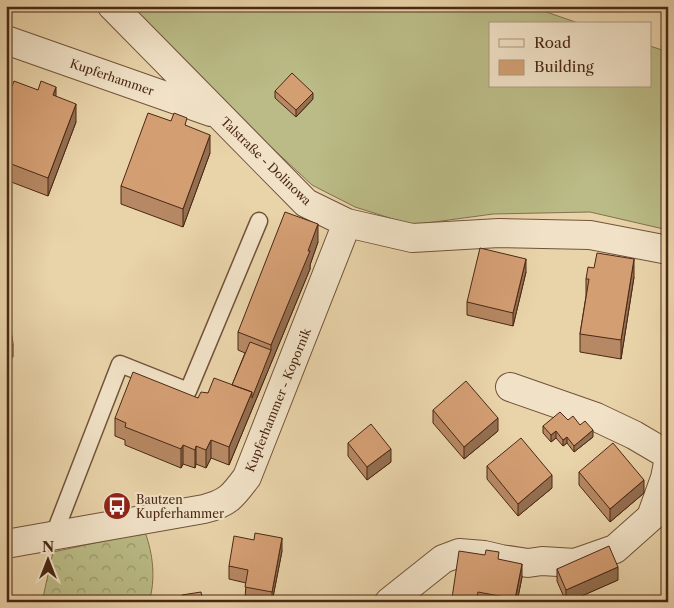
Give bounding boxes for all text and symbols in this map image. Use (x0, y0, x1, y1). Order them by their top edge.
legend (489, 22, 652, 88)
text: Road (534, 33, 571, 52)
street label: Kupferhammer (68, 56, 156, 98)
text: Building (534, 57, 594, 76)
street label: Talstraße - Dolinowa (218, 114, 315, 209)
street label: Kupferhammer - Kopornik (242, 325, 314, 474)
bus stop icon: Bautzen Kupferhammer (102, 491, 132, 521)
place label: Bautzen Kupferhammer (136, 492, 224, 521)
north arrow (22, 536, 72, 586)
text: N (42, 538, 54, 556)

